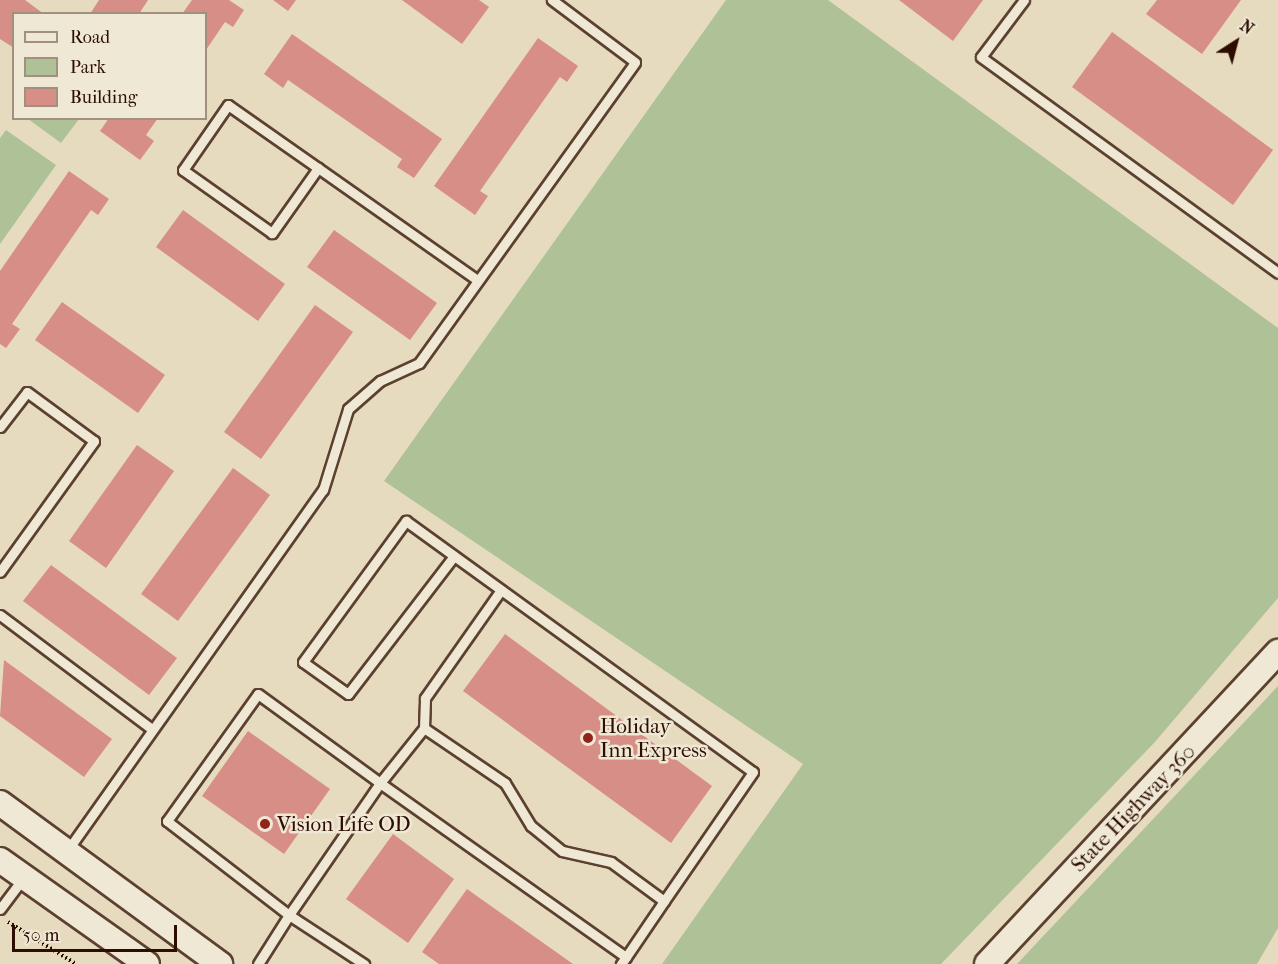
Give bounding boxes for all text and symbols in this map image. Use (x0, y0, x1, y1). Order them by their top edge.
legend (12, 12, 207, 120)
north arrow (1206, 12, 1266, 72)
text: N (1236, 16, 1257, 38)
text: Road (70, 27, 110, 48)
text: Park (70, 57, 106, 78)
text: Building (70, 87, 137, 108)
place label: Holiday Inn Express (600, 713, 707, 763)
marker: Holiday Inn Express (581, 731, 595, 745)
street label: State Highway 360 (1066, 739, 1200, 877)
place label: Vision Life OD (277, 811, 411, 837)
marker: Vision Life OD (258, 817, 272, 831)
scale bar (15, 913, 180, 951)
text: 50 m (23, 925, 59, 946)

